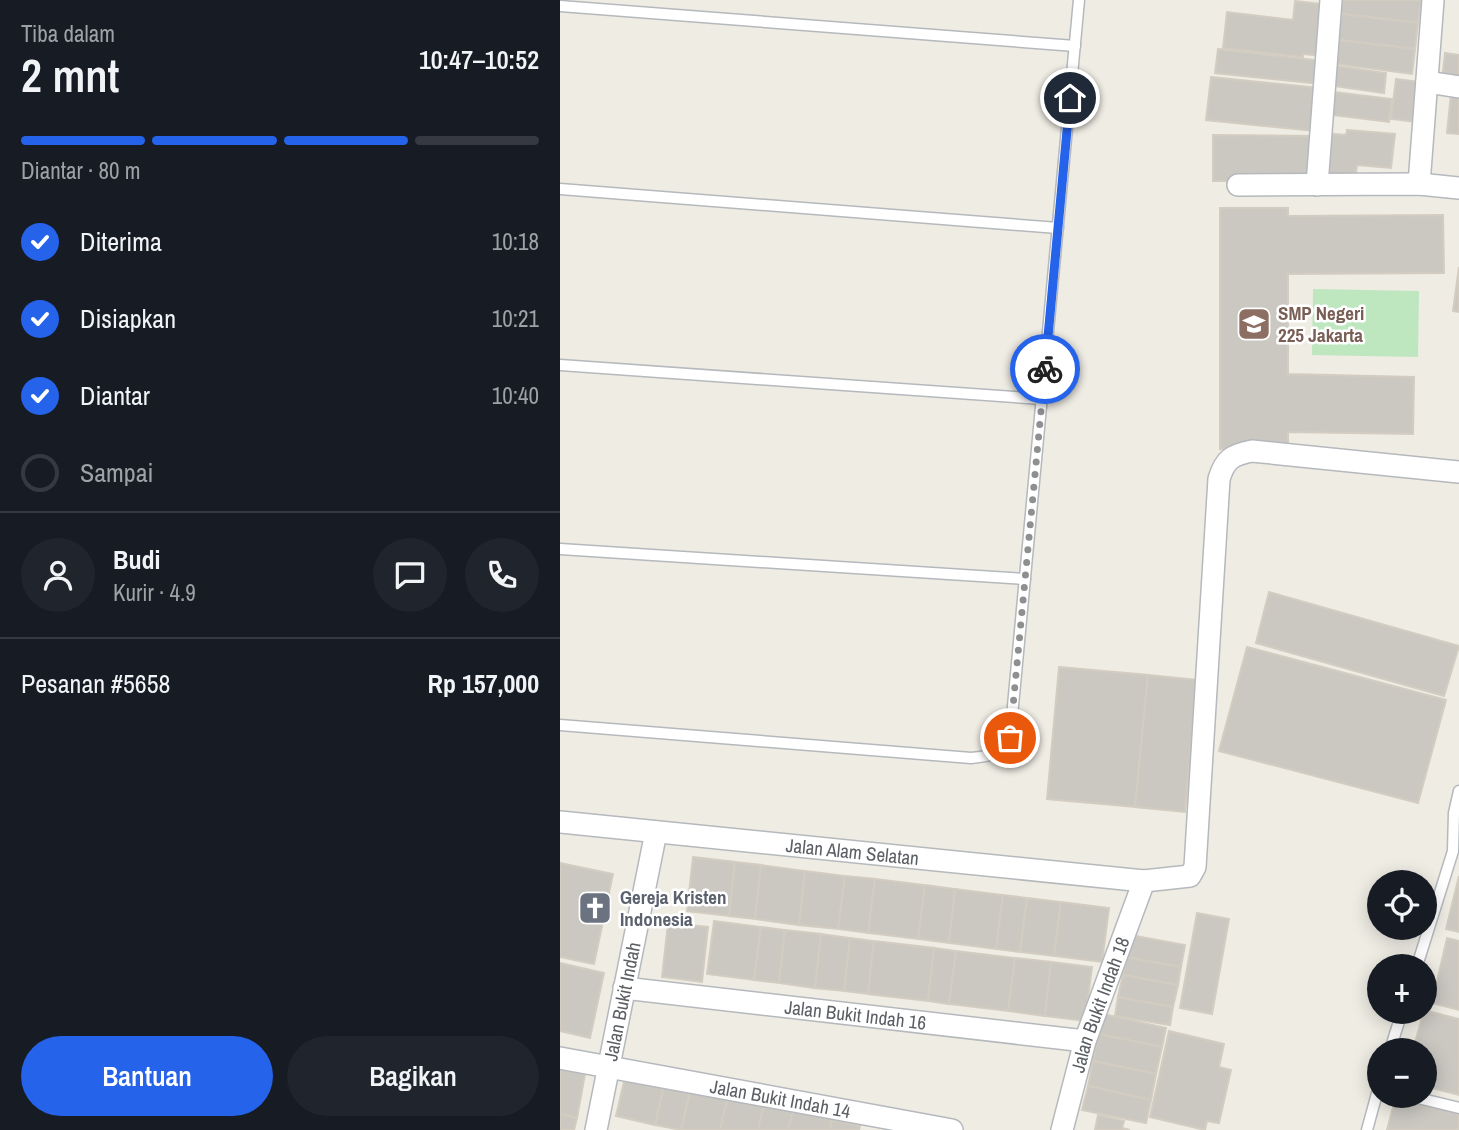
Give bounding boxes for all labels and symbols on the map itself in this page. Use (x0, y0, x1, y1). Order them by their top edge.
pin (1040, 68, 1100, 128)
place label: SMP Negeri 225 Jakarta (1278, 300, 1364, 348)
school or university icon: SMP Negeri 225 Jakarta (1235, 305, 1273, 343)
courier (1010, 334, 1080, 404)
pin (980, 708, 1040, 768)
street label: Jalan Alam Selatan (785, 832, 920, 871)
place label: Gereja Kristen Indonesia (620, 884, 727, 932)
church icon: Gereja Kristen Indonesia (576, 889, 614, 927)
street label: Jalan Bukit Indah 18 (1064, 933, 1135, 1075)
street label: Jalan Bukit Indah (597, 940, 646, 1063)
street label: Jalan Bukit Indah 16 (783, 994, 928, 1036)
street label: Jalan Bukit Indah 14 (708, 1073, 853, 1124)

